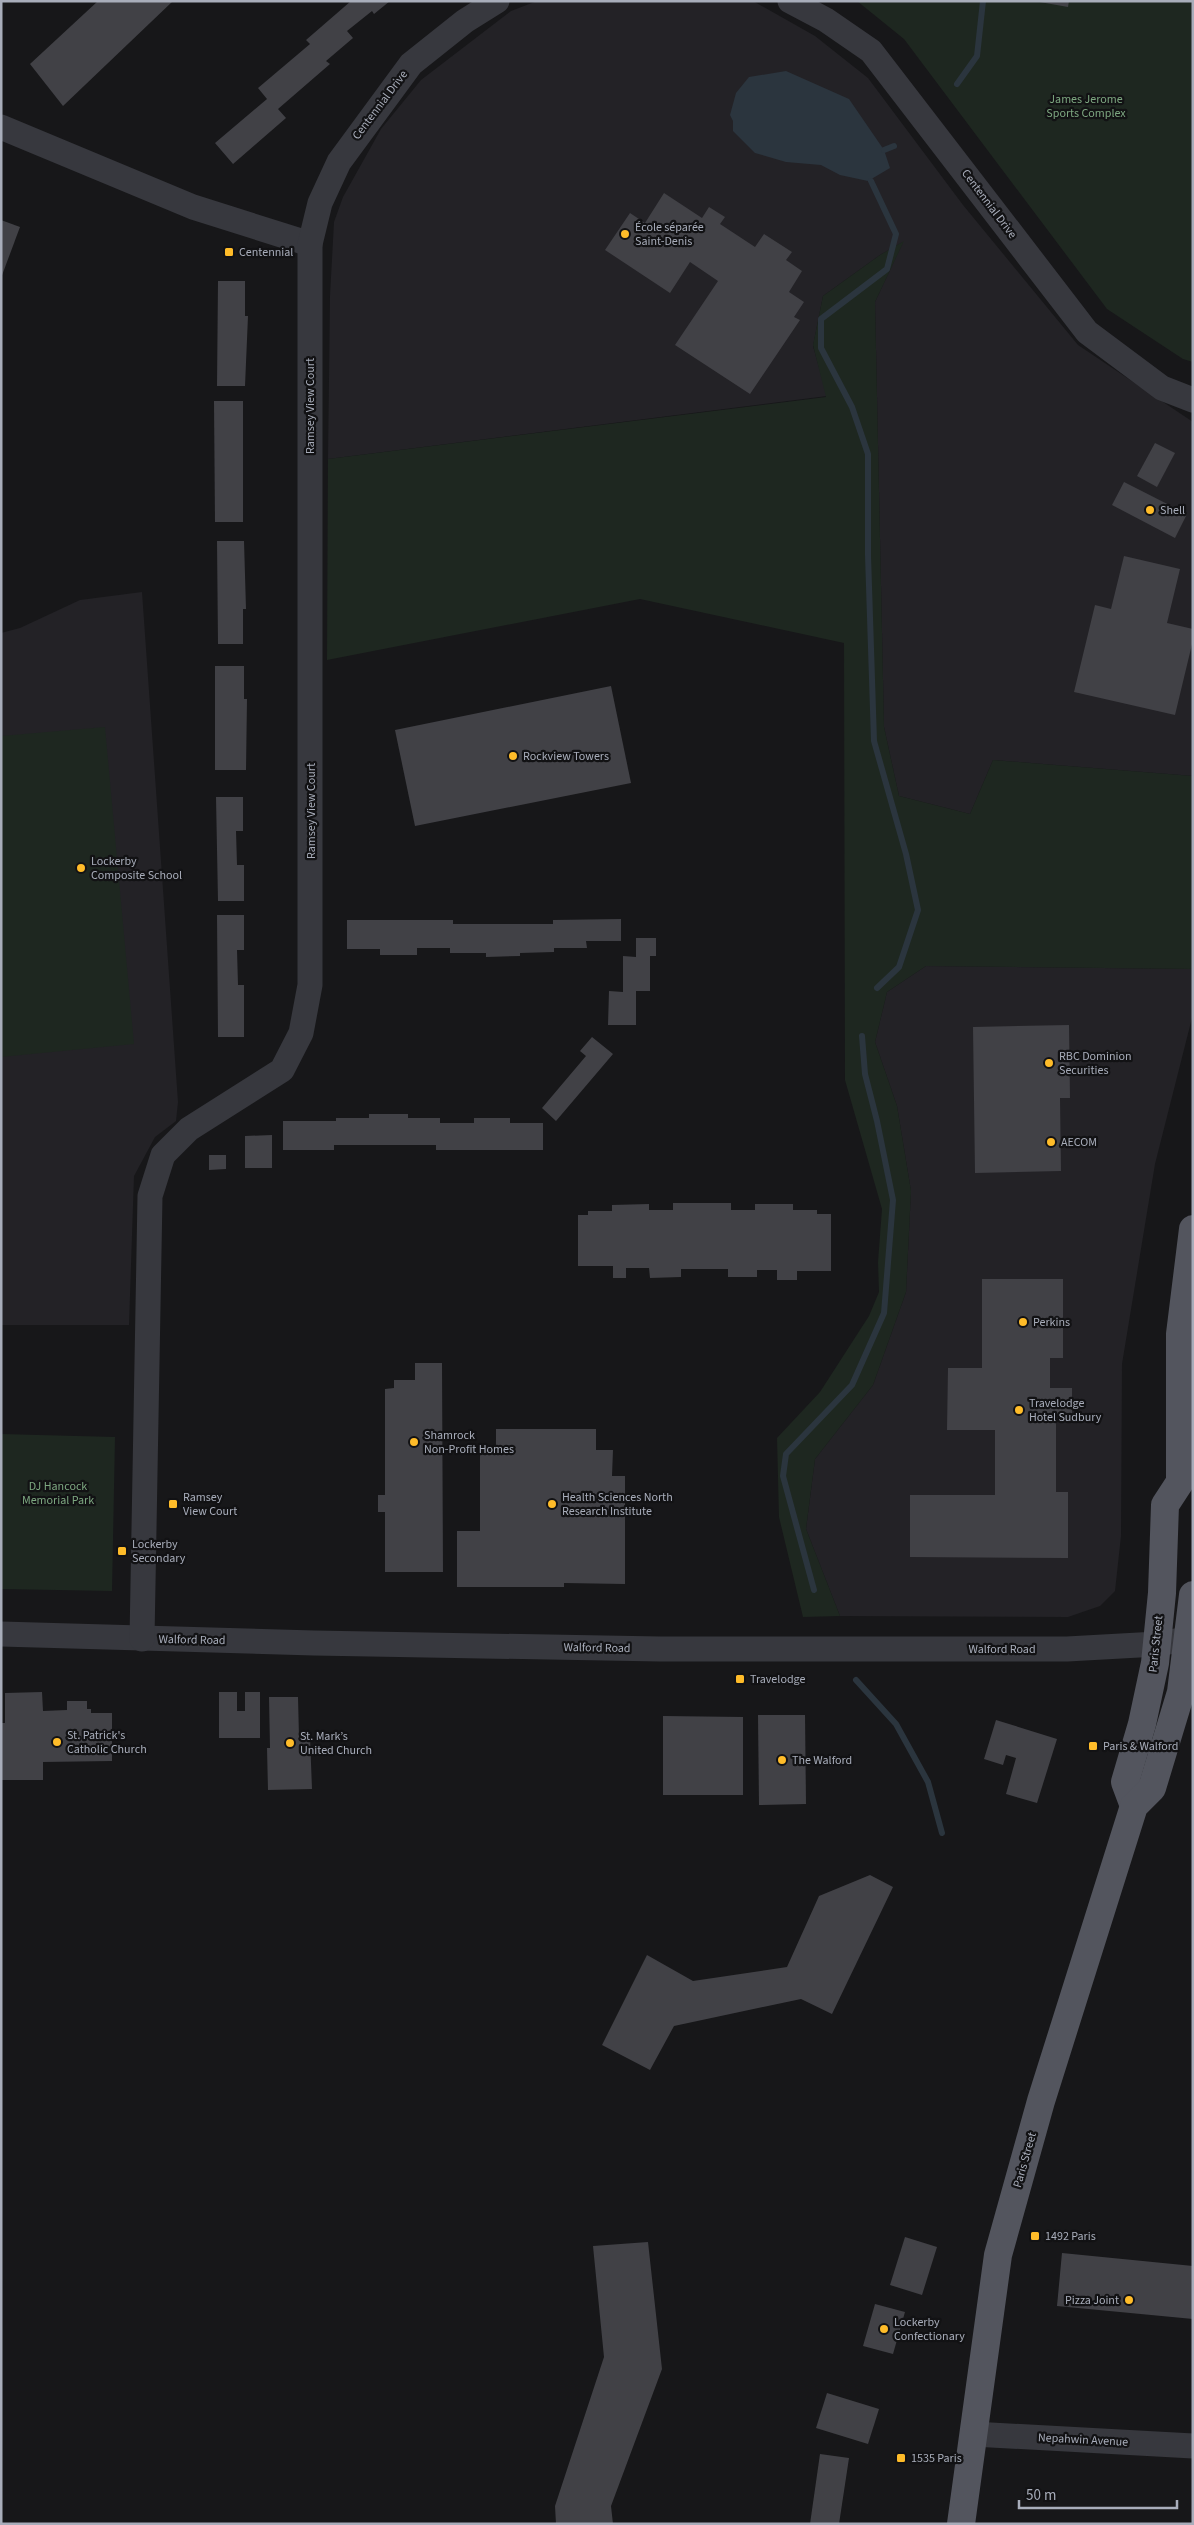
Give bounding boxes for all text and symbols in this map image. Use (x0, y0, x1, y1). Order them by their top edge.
street label: Centennial Drive (348, 67, 412, 143)
park label: James Jerome Sports Complex (1046, 91, 1126, 122)
street label: Centennial Drive (957, 166, 1021, 242)
place label: École séparée Saint-Denis (635, 219, 704, 250)
marker: École séparée Saint-Denis (619, 228, 631, 240)
place label: Centennial (239, 244, 293, 261)
marker: Centennial (223, 246, 235, 258)
street label: Ramsey View Court (302, 358, 319, 454)
place label: Shell (1160, 502, 1185, 519)
marker: Shell (1144, 504, 1156, 516)
place label: Rockview Towers (523, 748, 609, 765)
marker: Rockview Towers (507, 750, 519, 762)
street label: Ramsey View Court (303, 763, 320, 859)
place label: Lockerby Composite School (91, 853, 182, 884)
marker: Lockerby Composite School (75, 862, 87, 874)
place label: RBC Dominion Securities (1059, 1048, 1132, 1079)
marker: RBC Dominion Securities (1043, 1057, 1055, 1069)
place label: AECOM (1061, 1134, 1097, 1151)
marker: AECOM (1045, 1136, 1057, 1148)
place label: Perkins (1033, 1314, 1070, 1331)
marker: Perkins (1017, 1316, 1029, 1328)
place label: Travelodge Hotel Sudbury (1029, 1395, 1102, 1426)
marker: Travelodge Hotel Sudbury (1013, 1404, 1025, 1416)
place label: Shamrock Non-Profit Homes (424, 1427, 514, 1458)
marker: Shamrock Non-Profit Homes (408, 1436, 420, 1448)
park label: DJ Hancock Memorial Park (22, 1478, 94, 1509)
place label: Ramsey View Court (183, 1489, 237, 1520)
place label: Health Sciences North Research Institute (562, 1489, 673, 1520)
marker: Ramsey View Court (167, 1498, 179, 1510)
marker: Health Sciences North Research Institute (546, 1498, 558, 1510)
place label: Lockerby Secondary (132, 1536, 186, 1567)
marker: Lockerby Secondary (116, 1545, 128, 1557)
street label: Paris Street (1145, 1615, 1167, 1673)
street label: Walford Road (158, 1631, 226, 1649)
street label: Walford Road (563, 1639, 631, 1657)
street label: Walford Road (968, 1641, 1036, 1658)
place label: Travelodge (750, 1671, 805, 1688)
marker: Travelodge (734, 1673, 746, 1685)
place label: St. Patrick's Catholic Church (67, 1727, 147, 1758)
place label: St. Mark’s United Church (300, 1728, 372, 1759)
marker: St. Patrick's Catholic Church (51, 1736, 63, 1748)
marker: St. Mark’s United Church (284, 1737, 296, 1749)
place label: Paris & Walford (1103, 1738, 1179, 1755)
marker: Paris & Walford (1087, 1740, 1099, 1752)
place label: The Walford (792, 1752, 852, 1769)
marker: The Walford (776, 1754, 788, 1766)
street label: Paris Street (1009, 2130, 1041, 2190)
place label: 1492 Paris (1045, 2228, 1096, 2245)
marker: 1492 Paris (1029, 2230, 1041, 2242)
place label: Pizza Joint (1065, 2292, 1119, 2309)
marker: Pizza Joint (1123, 2294, 1135, 2306)
place label: Lockerby Confectionary (894, 2314, 965, 2345)
marker: Lockerby Confectionary (878, 2323, 890, 2335)
street label: Nepahwin Avenue (1037, 2429, 1129, 2451)
place label: 1535 Paris (911, 2450, 962, 2467)
marker: 1535 Paris (895, 2452, 907, 2464)
scale bar (1019, 2478, 1176, 2510)
text: 50 m (1026, 2485, 1056, 2506)

